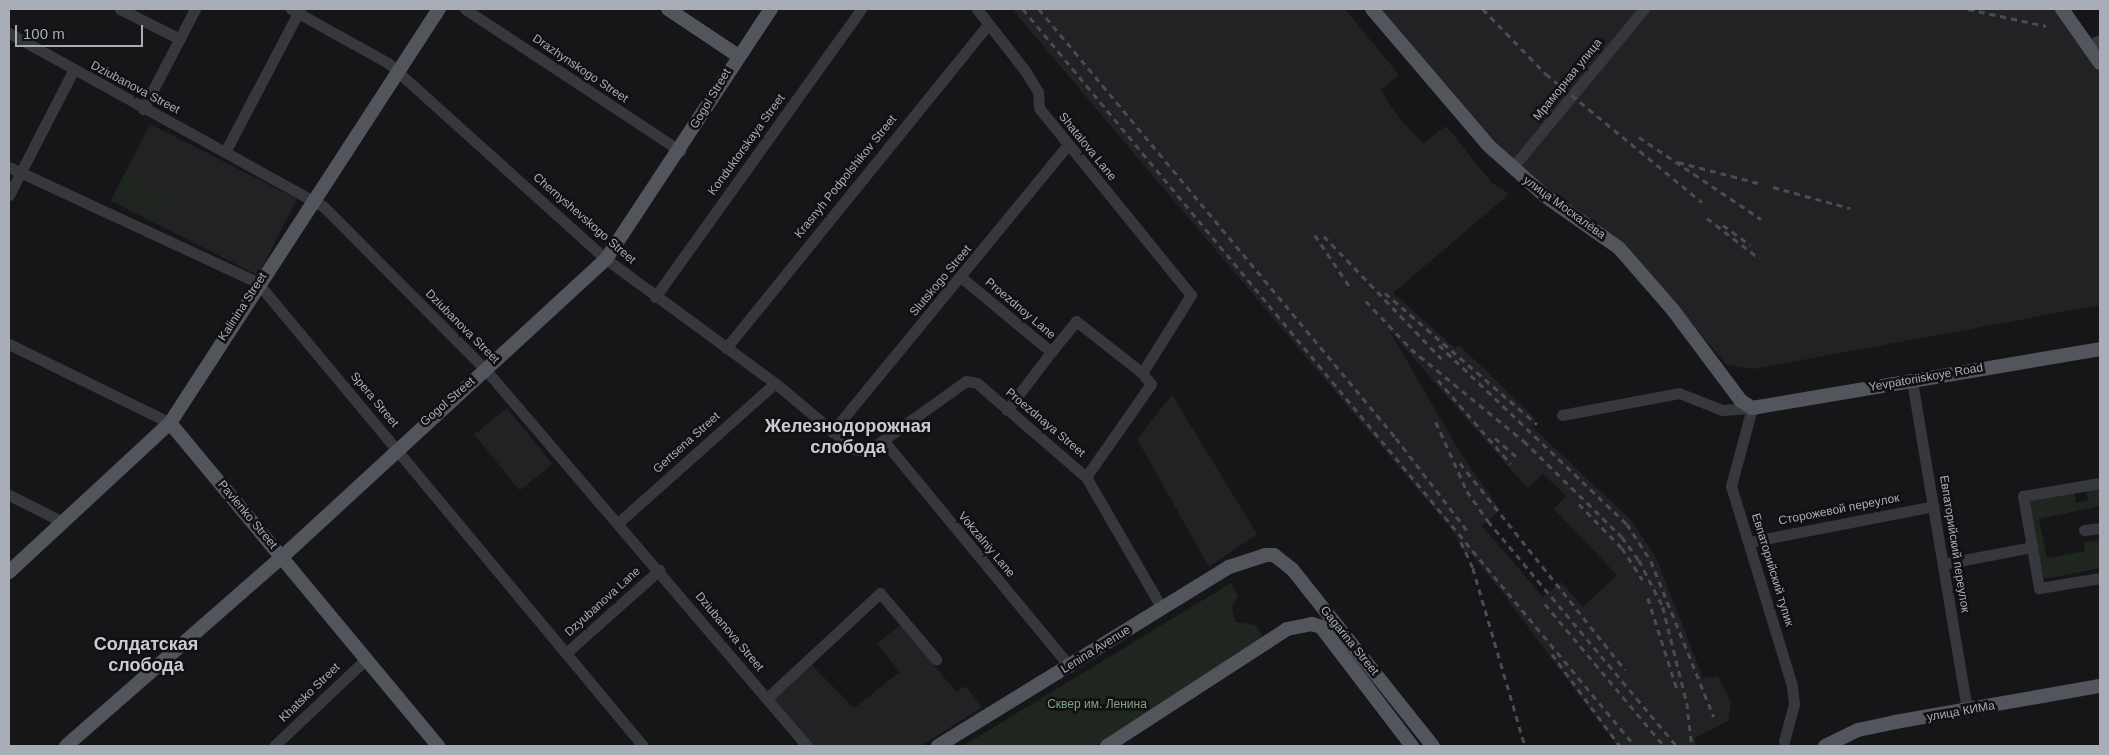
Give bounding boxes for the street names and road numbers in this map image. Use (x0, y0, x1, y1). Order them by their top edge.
street label: Drazhynskogo Street (530, 32, 630, 106)
street label: Мраморная улица (1531, 36, 1605, 124)
street label: Dziubanova Street (88, 58, 182, 118)
street label: Gogol Street (687, 66, 735, 132)
street label: Konduktorskaya Street (705, 92, 789, 198)
street label: Shatalova Lane (1055, 110, 1119, 184)
street label: Krasnyh Podpolshikov Street (792, 113, 900, 241)
street label: Chernyshevskogo Street (530, 170, 638, 268)
street label: улица Москалёва (1520, 173, 1608, 243)
street label: Slutskogo Street (907, 243, 975, 319)
street label: Kalinina Street (216, 270, 270, 344)
street label: Proezdnoy Lane (982, 275, 1058, 343)
street label: Dziubanova Street (422, 287, 502, 367)
street label: Yevpatoriiskoye Road (1868, 361, 1984, 395)
street label: Spera Street (347, 370, 401, 430)
street label: Gogol Street (418, 374, 478, 430)
street label: Proezdnaya Street (1002, 386, 1088, 460)
street label: Gertsena Street (651, 409, 723, 477)
street label: Евпаторийский переулок (1936, 474, 1972, 614)
street label: Pavlenko Street (214, 478, 280, 552)
street label: Сторожевой переулок (1777, 491, 1901, 529)
street label: Vokzalniy Lane (955, 509, 1017, 581)
street label: Евпаторийский тупик (1748, 512, 1796, 628)
street label: Dzyubanova Lane (562, 564, 644, 640)
street label: Dziubanova Street (692, 590, 766, 674)
street label: Gagarina Street (1317, 604, 1381, 678)
street label: Lenina Avenue (1058, 623, 1134, 677)
street label: Khatsko Street (277, 660, 343, 726)
street label: улица КИМа (1926, 699, 1996, 725)

